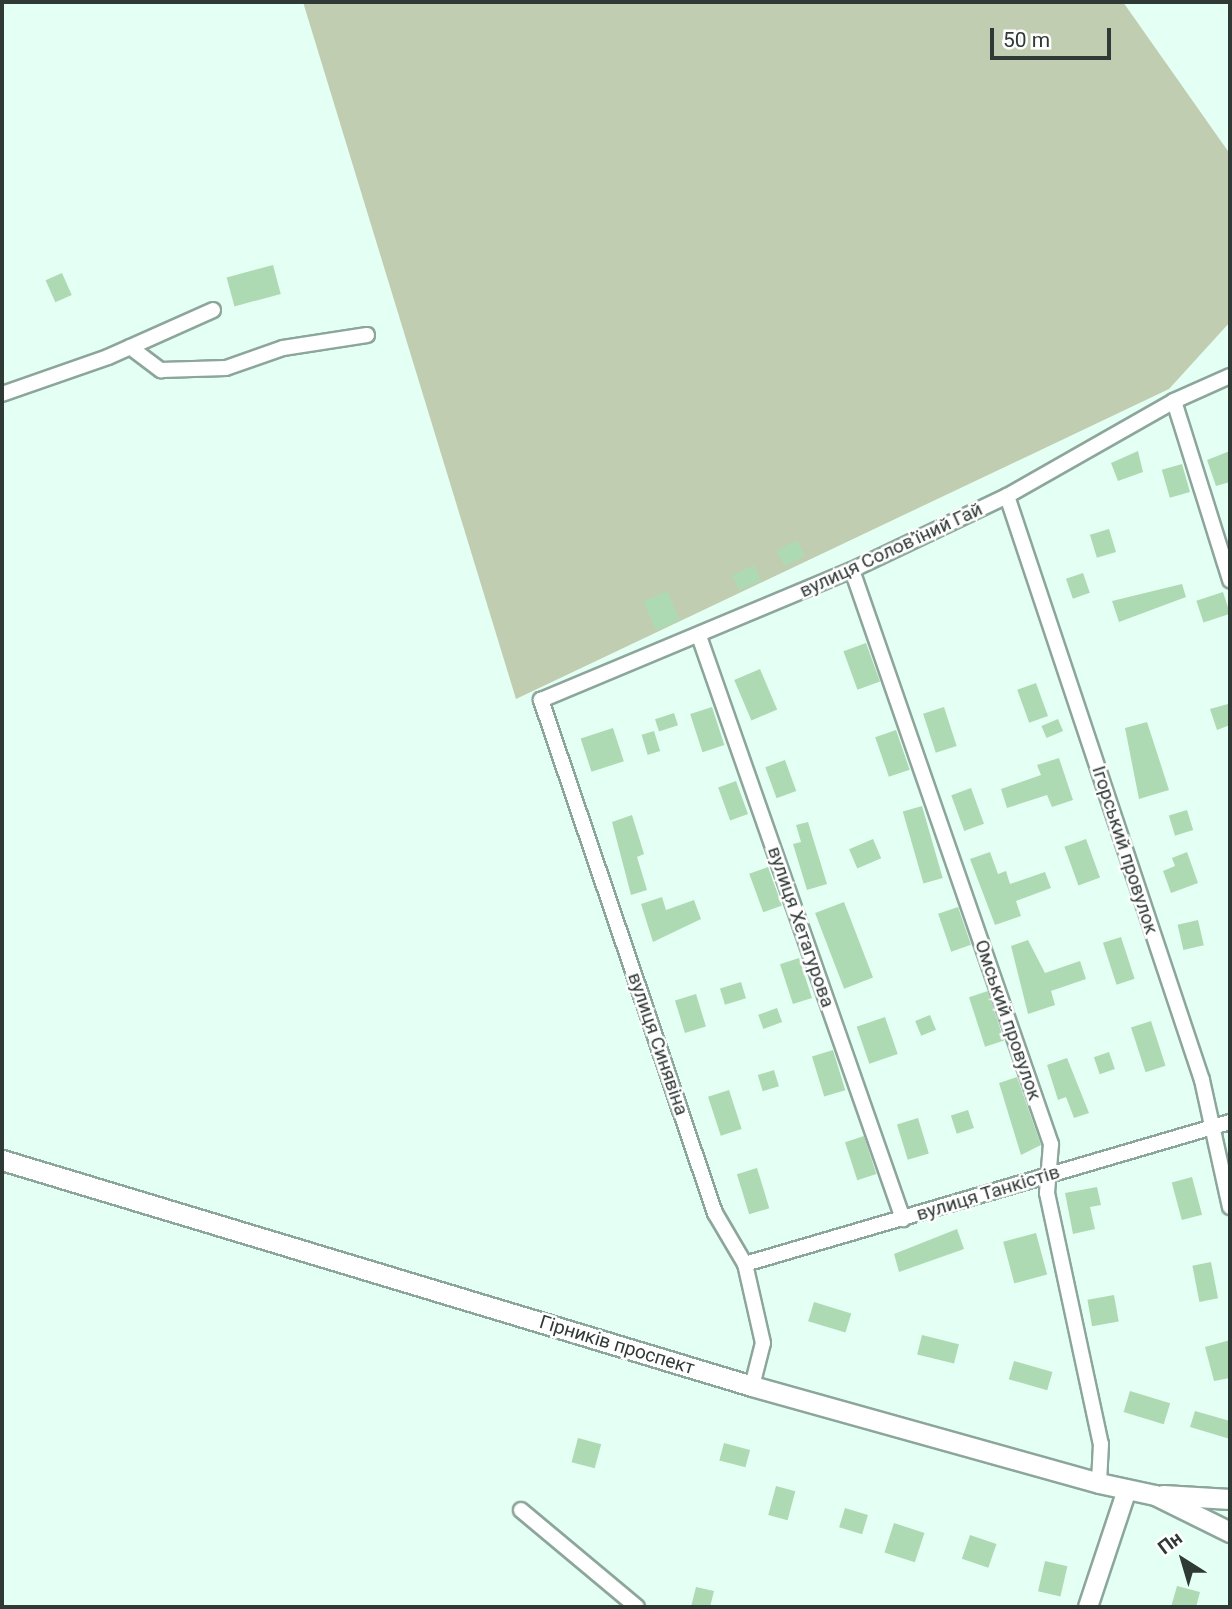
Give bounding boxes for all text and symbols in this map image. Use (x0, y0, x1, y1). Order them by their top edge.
scale bar (994, 14, 1115, 58)
text: 50 m (1003, 28, 1050, 52)
street label: вулиця Солов'їний Гай (796, 498, 986, 602)
street label: Ігорський провулок (1087, 763, 1163, 937)
street label: вулиця Хетагурова (763, 844, 839, 1010)
street label: Омський провулок (970, 937, 1046, 1103)
street label: вулиця Синявіна (623, 970, 693, 1118)
street label: вулиця Танкістів (913, 1160, 1063, 1226)
street label: Гірників проспект (537, 1311, 697, 1379)
north arrow (1148, 1525, 1218, 1595)
text: Пн (1153, 1526, 1187, 1559)

